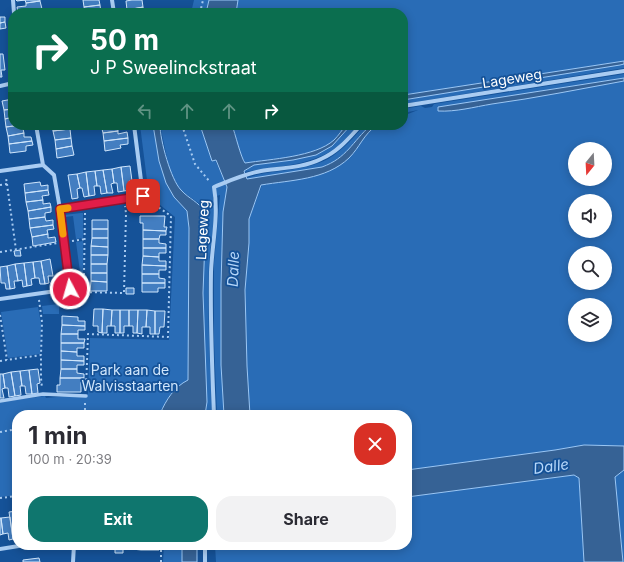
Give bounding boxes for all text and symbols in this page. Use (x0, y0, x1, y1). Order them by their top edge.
text: 50 m (90, 23, 159, 57)
icon: right (24, 24, 76, 76)
text: J P Sweelinckstraat (90, 57, 257, 78)
street label: Lageweg (481, 65, 543, 91)
icon: left (134, 100, 156, 122)
icon: ahead (176, 100, 198, 122)
icon: ahead (218, 100, 240, 122)
icon: right (260, 100, 282, 122)
north arrow (568, 142, 612, 186)
map controls (568, 142, 612, 342)
pin (126, 179, 160, 213)
icon: arrive (132, 185, 154, 207)
button: sound (568, 194, 612, 238)
street label: Lageweg (192, 199, 212, 261)
button: search (568, 246, 612, 290)
water label: Dalle (223, 251, 243, 287)
position arrow (49, 268, 91, 310)
button: layers (568, 298, 612, 342)
park label: Park aan de Walvisstaarten (81, 361, 179, 394)
text: 1 min (28, 421, 87, 450)
button: close (354, 423, 396, 465)
text: 100 m · 20:39 (28, 451, 112, 467)
water label: Dalle (532, 454, 570, 478)
button: Exit (28, 496, 208, 542)
button: Share (216, 496, 396, 542)

